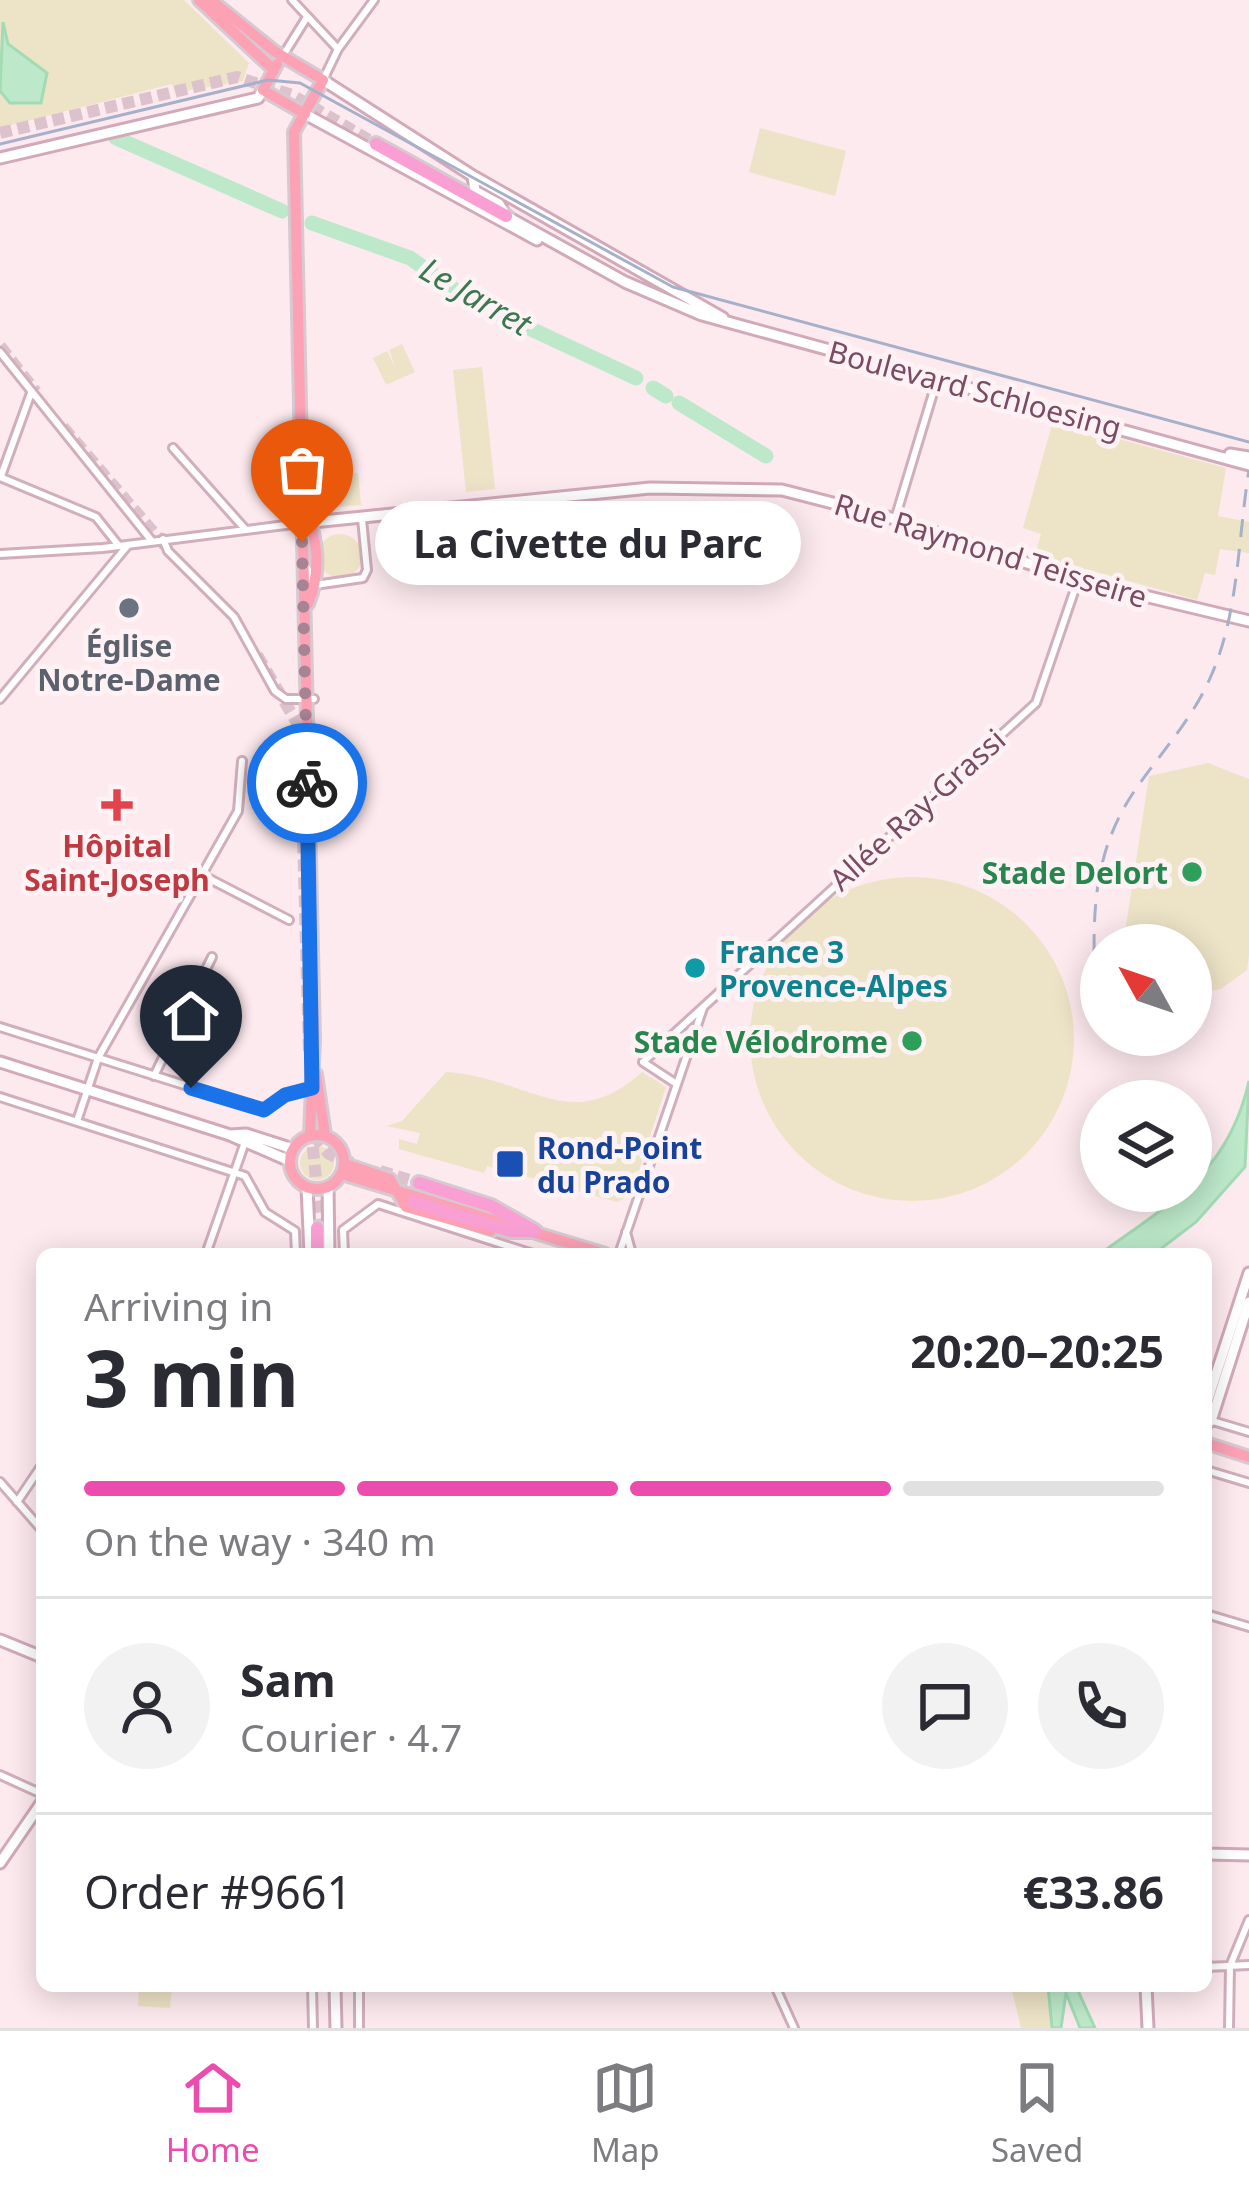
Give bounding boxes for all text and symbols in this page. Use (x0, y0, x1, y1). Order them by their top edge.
water label: Le Jarret (412, 246, 542, 347)
street label: Boulevard Schloesing (824, 330, 1126, 448)
pin (251, 419, 353, 542)
icon: bag (269, 437, 335, 503)
street label: Rue Raymond Teisseire (830, 483, 1152, 617)
callout: La Civette du Parc (374, 500, 800, 584)
text: La Civette du Parc (413, 516, 763, 569)
marker: Église Notre-Dame (116, 595, 142, 621)
place label: Église Notre-Dame (37, 625, 221, 700)
street label: Allée Ray-Grassi (820, 719, 1014, 899)
courier (247, 723, 367, 843)
icon: bike (274, 750, 340, 816)
marker: Hôpital Saint-Joseph (101, 789, 133, 821)
place label: Hôpital Saint-Joseph (24, 825, 210, 900)
place label: Stade Delort (982, 852, 1168, 893)
marker: Stade Delort (1179, 859, 1205, 885)
north arrow (1080, 924, 1212, 1056)
map controls (1080, 924, 1212, 1212)
place label: France 3 Provence-Alpes (719, 931, 948, 1006)
marker: France 3 Provence-Alpes (682, 955, 708, 981)
pin (140, 965, 242, 1088)
icon: home (158, 983, 224, 1049)
place label: Stade Vélodrome (634, 1021, 888, 1062)
marker: Stade Vélodrome (899, 1028, 925, 1054)
button: layers (1080, 1080, 1212, 1212)
place label: Rond-Point du Prado (537, 1127, 702, 1202)
marker: Rond-Point du Prado (494, 1148, 526, 1180)
text: Arriving in (84, 1279, 273, 1332)
text: 20:20–20:25 (910, 1320, 1164, 1381)
text: 3 min (84, 1324, 299, 1430)
text: On the way · 340 m (84, 1514, 436, 1567)
button: person (84, 1643, 210, 1769)
button: chat (882, 1643, 1008, 1769)
button: phone (1038, 1643, 1164, 1769)
text: Sam (240, 1649, 336, 1710)
text: Courier · 4.7 (240, 1710, 462, 1763)
text: Order #9661 (84, 1861, 352, 1922)
text: €33.86 (1023, 1861, 1164, 1922)
tab: Home (166, 2055, 260, 2172)
tab: Map (591, 2055, 660, 2172)
tab: Saved (991, 2055, 1083, 2172)

